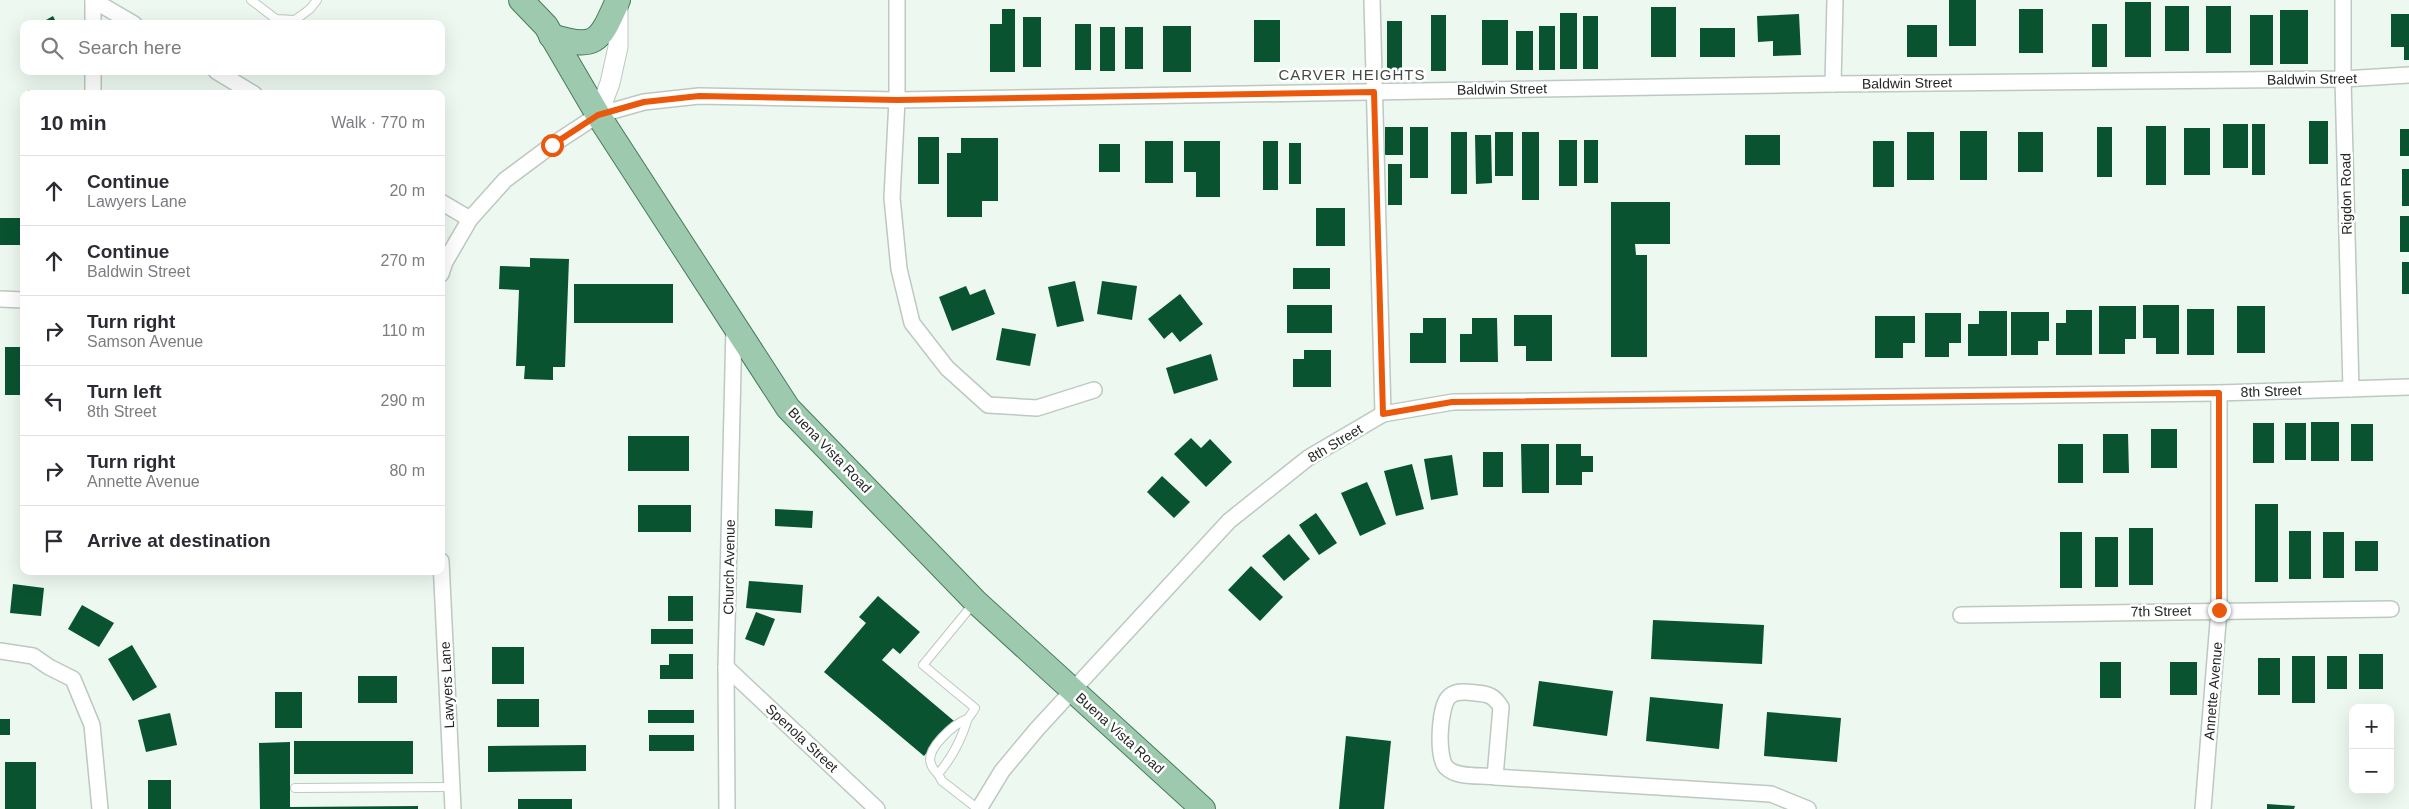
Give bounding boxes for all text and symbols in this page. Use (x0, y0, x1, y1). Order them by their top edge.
search box (20, 20, 445, 75)
icon: search (38, 34, 66, 62)
text: Search here (78, 37, 182, 58)
district label: CARVER HEIGHTS (1278, 66, 1426, 83)
street label: Baldwin Street (2267, 70, 2357, 88)
street label: Baldwin Street (1862, 74, 1952, 92)
street label: Baldwin Street (1457, 80, 1547, 98)
text: 10 min (40, 111, 107, 134)
text: Walk · 770 m (331, 114, 425, 131)
route start (541, 134, 564, 157)
street label: Rigdon Road (2337, 153, 2355, 235)
text: Continue (87, 171, 169, 192)
icon: ahead (40, 177, 68, 205)
text: 20 m (389, 182, 425, 199)
text: Lawyers Lane (87, 193, 187, 210)
text: Continue (87, 241, 169, 262)
icon: ahead (40, 247, 68, 275)
text: 270 m (381, 252, 425, 269)
text: Baldwin Street (87, 263, 190, 280)
text: Turn right (87, 311, 175, 332)
icon: right (40, 317, 68, 345)
text: 110 m (382, 322, 425, 339)
text: Samson Avenue (87, 333, 203, 350)
text: Turn left (87, 381, 162, 402)
street label: 8th Street (2240, 382, 2302, 400)
icon: left (40, 387, 68, 415)
text: 290 m (381, 392, 425, 409)
text: 8th Street (87, 403, 156, 420)
street label: Buena Vista Road (785, 404, 875, 496)
street label: 8th Street (1305, 420, 1365, 465)
text: Turn right (87, 451, 175, 472)
icon: right (40, 457, 68, 485)
text: 80 m (389, 462, 425, 479)
text: Annette Avenue (87, 473, 200, 490)
street label: Church Avenue (720, 519, 738, 615)
icon: arrive (40, 527, 68, 555)
text: Arrive at destination (87, 530, 271, 551)
route end (2208, 599, 2231, 622)
street label: 7th Street (2131, 602, 2192, 620)
street label: Lawyers Lane (437, 641, 457, 729)
street label: Annette Avenue (2201, 641, 2225, 741)
street label: Buena Vista Road (1073, 689, 1167, 777)
street label: Spenola Street (763, 701, 841, 776)
map controls (2349, 704, 2394, 794)
button: + (2349, 704, 2394, 749)
button: − (2349, 749, 2394, 794)

